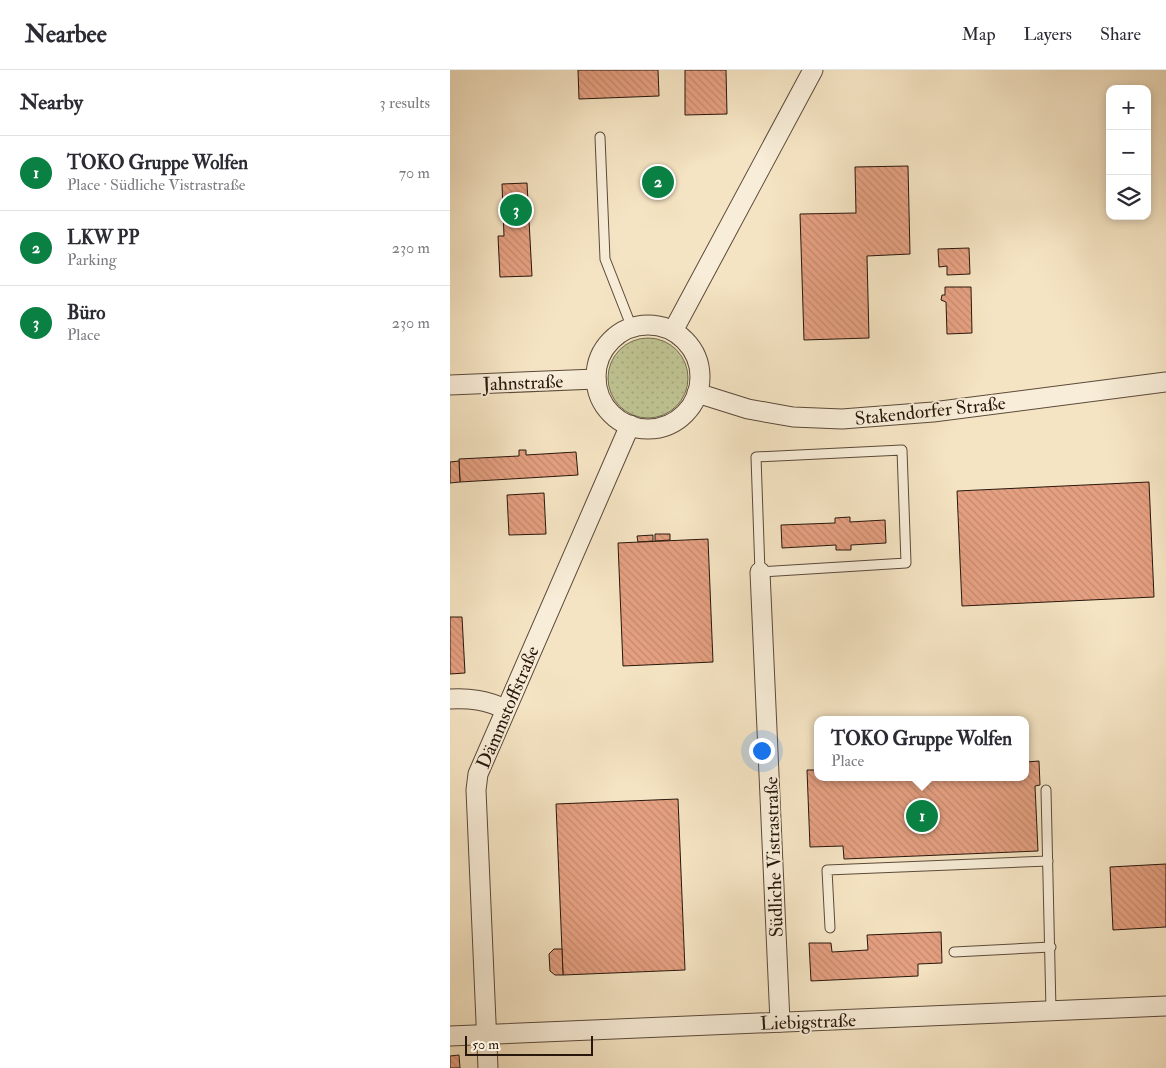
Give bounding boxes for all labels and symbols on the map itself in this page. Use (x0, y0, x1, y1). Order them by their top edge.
pin: 2 (642, 163, 674, 201)
pin: 3 (500, 191, 532, 229)
street label: Jahnstraße (481, 370, 564, 396)
street label: Stakendorfer Straße (854, 391, 1007, 431)
street label: Dämmstoffstraße (471, 642, 545, 772)
your location (749, 738, 775, 764)
street label: Südliche Vistrastraße (759, 776, 789, 938)
pin: 1 (906, 797, 938, 835)
street label: Liebigstraße (760, 1008, 857, 1036)
scale bar (465, 1033, 592, 1056)

